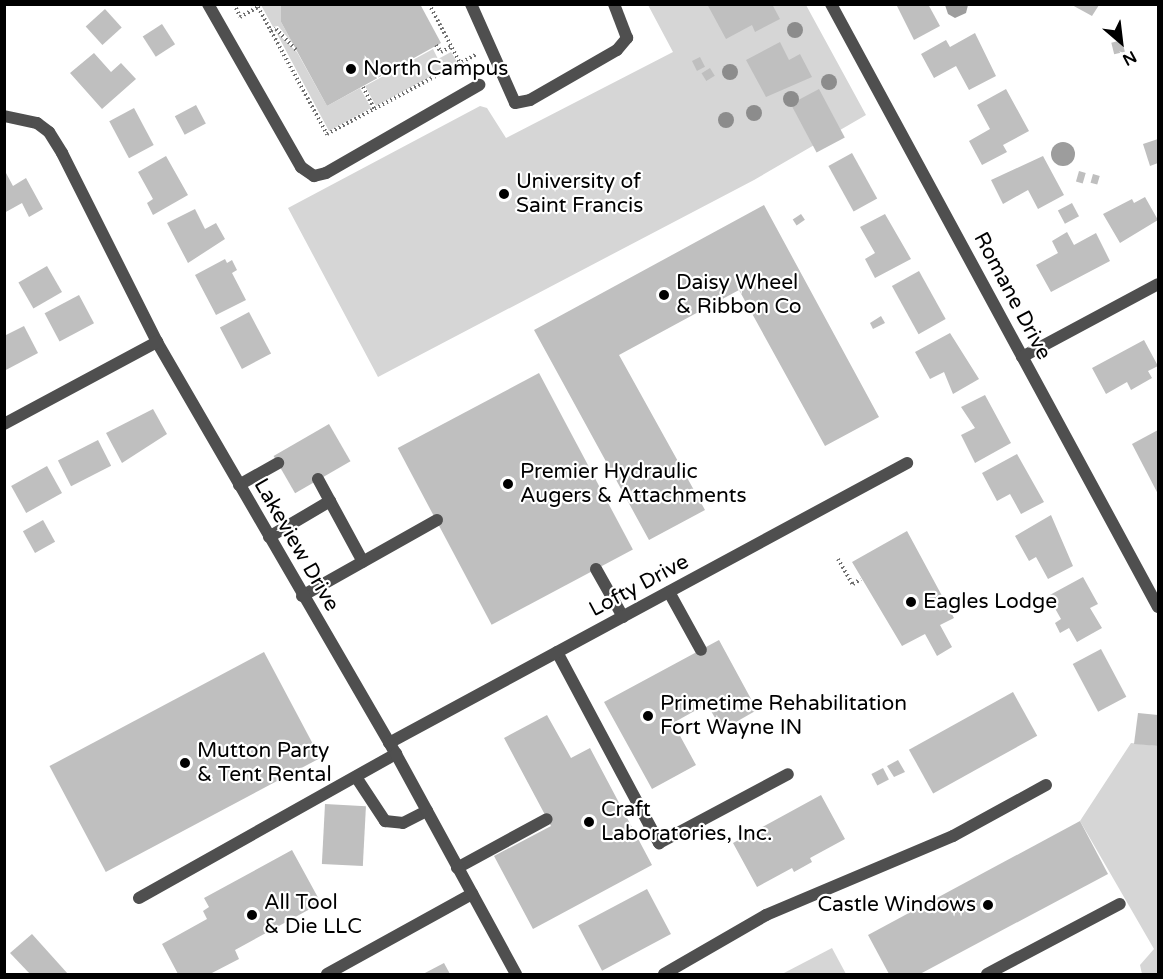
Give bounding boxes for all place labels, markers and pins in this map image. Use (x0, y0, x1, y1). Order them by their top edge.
place label: North Campus (363, 56, 508, 82)
marker: North Campus (344, 62, 358, 76)
place label: University of Saint Francis (516, 169, 643, 219)
marker: University of Saint Francis (497, 187, 511, 201)
place label: Daisy Wheel & Ribbon Co (676, 270, 802, 320)
marker: Daisy Wheel & Ribbon Co (657, 288, 671, 302)
place label: Premier Hydraulic Augers & Attachments (520, 459, 747, 509)
marker: Premier Hydraulic Augers & Attachments (501, 477, 515, 491)
place label: Eagles Lodge (923, 589, 1057, 615)
marker: Eagles Lodge (904, 595, 918, 609)
place label: Primetime Rehabilitation Fort Wayne IN (660, 691, 907, 741)
marker: Primetime Rehabilitation Fort Wayne IN (641, 709, 655, 723)
place label: Mutton Party & Tent Rental (197, 738, 332, 788)
marker: Mutton Party & Tent Rental (178, 756, 192, 770)
place label: Craft Laboratories, Inc. (601, 797, 773, 847)
marker: Craft Laboratories, Inc. (582, 815, 596, 829)
place label: All Tool & Die LLC (264, 890, 362, 940)
place label: Castle Windows (817, 892, 976, 918)
marker: Castle Windows (981, 898, 995, 912)
marker: All Tool & Die LLC (245, 908, 259, 922)

